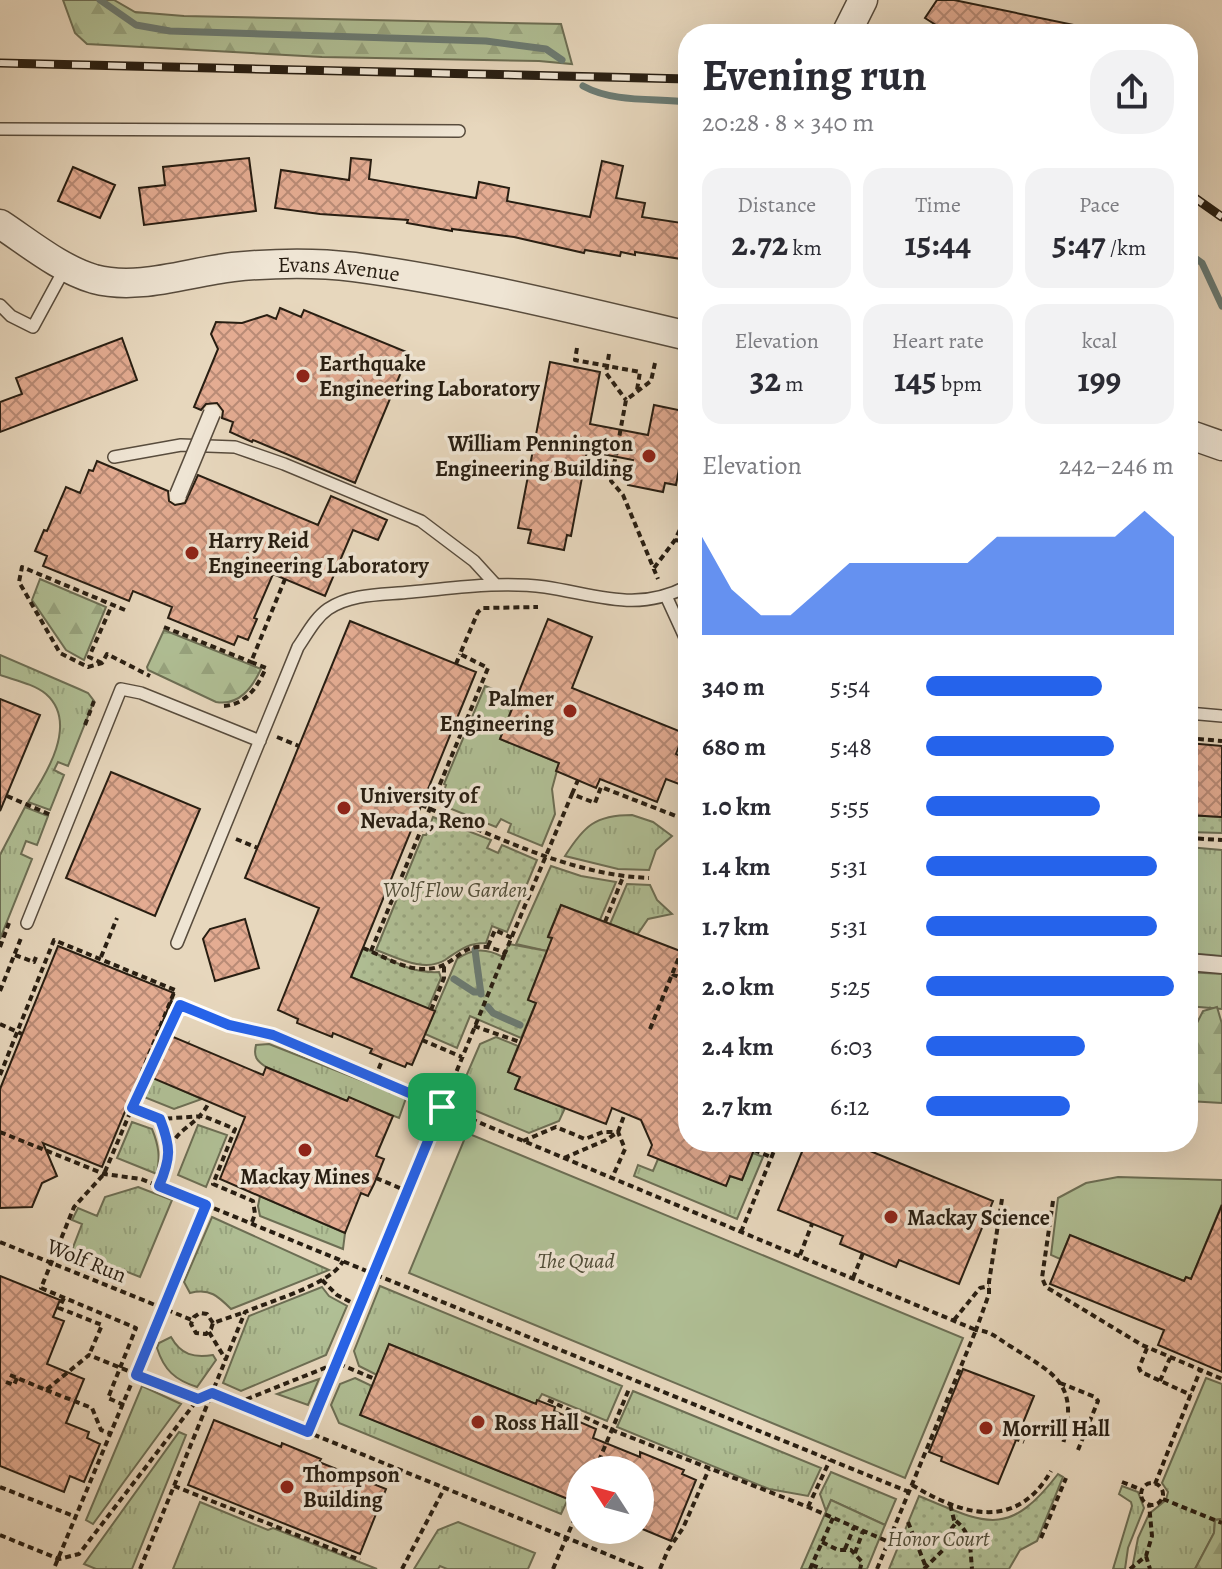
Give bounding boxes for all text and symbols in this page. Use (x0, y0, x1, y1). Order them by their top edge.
text: Evening run (702, 45, 927, 105)
button: share (1090, 50, 1174, 134)
text: 20:28 · 8 × 340 m (702, 105, 874, 140)
text: Distance (737, 190, 816, 220)
text: Time (915, 190, 961, 220)
text: Pace (1079, 190, 1120, 220)
text: 2.72 (732, 220, 788, 267)
text: 15:44 (905, 220, 971, 267)
text: 5:47 (1052, 220, 1105, 267)
text: km (788, 233, 822, 263)
text: /km (1105, 233, 1146, 263)
street label: Evans Avenue (277, 250, 402, 290)
text: Elevation (734, 326, 819, 356)
text: Heart rate (892, 326, 984, 356)
text: kcal (1082, 326, 1117, 356)
place label: Earthquake Engineering Laboratory (319, 349, 541, 404)
text: 32 (750, 356, 781, 403)
text: 145 (894, 356, 937, 403)
text: 199 (1077, 356, 1121, 403)
marker: Earthquake Engineering Laboratory (294, 367, 312, 385)
text: m (781, 369, 804, 399)
text: bpm (937, 369, 982, 399)
place label: William Pennington Engineering Building (435, 429, 634, 484)
marker: William Pennington Engineering Building (640, 447, 658, 465)
text: Elevation (702, 448, 802, 483)
text: 242–246 m (1059, 448, 1174, 483)
place label: Harry Reid Engineering Laboratory (208, 526, 430, 581)
marker: Harry Reid Engineering Laboratory (183, 544, 201, 562)
text: 340 m (702, 669, 765, 704)
text: 5:54 (830, 669, 870, 704)
place label: Palmer Engineering (440, 684, 555, 739)
marker: Palmer Engineering (561, 702, 579, 720)
text: 680 m (702, 729, 766, 764)
text: 5:48 (830, 729, 872, 764)
place label: University of Nevada, Reno (360, 781, 485, 836)
text: 1.0 km (702, 789, 771, 824)
text: 5:55 (830, 789, 870, 824)
marker: University of Nevada, Reno (335, 799, 353, 817)
text: 1.4 km (702, 849, 770, 884)
text: 5:31 (830, 849, 867, 884)
park label: Wolf Flow Garden (383, 875, 527, 905)
text: 1.7 km (702, 909, 769, 944)
text: 5:31 (830, 909, 867, 944)
text: 2.0 km (702, 969, 775, 1004)
text: 5:25 (830, 969, 871, 1004)
text: 2.4 km (702, 1029, 774, 1064)
text: 6:03 (830, 1029, 873, 1064)
pin (408, 1073, 476, 1141)
icon: arrive (420, 1085, 464, 1129)
text: 2.7 km (702, 1089, 773, 1124)
text: 6:12 (830, 1089, 869, 1124)
marker: Mackay Mines (296, 1141, 314, 1159)
place label: Mackay Mines (240, 1162, 370, 1192)
place label: Mackay Science (907, 1203, 1050, 1233)
marker: Mackay Science (882, 1208, 900, 1226)
street label: Wolf Run (41, 1231, 131, 1290)
park label: The Quad (537, 1246, 615, 1276)
place label: Ross Hall (494, 1408, 579, 1438)
marker: Ross Hall (469, 1413, 487, 1431)
place label: Morrill Hall (1002, 1414, 1110, 1444)
marker: Morrill Hall (977, 1419, 995, 1437)
north arrow (566, 1456, 654, 1544)
map controls (566, 1456, 654, 1544)
place label: Thompson Building (303, 1460, 400, 1515)
marker: Thompson Building (278, 1478, 296, 1496)
park label: Honor Court (887, 1524, 990, 1554)

